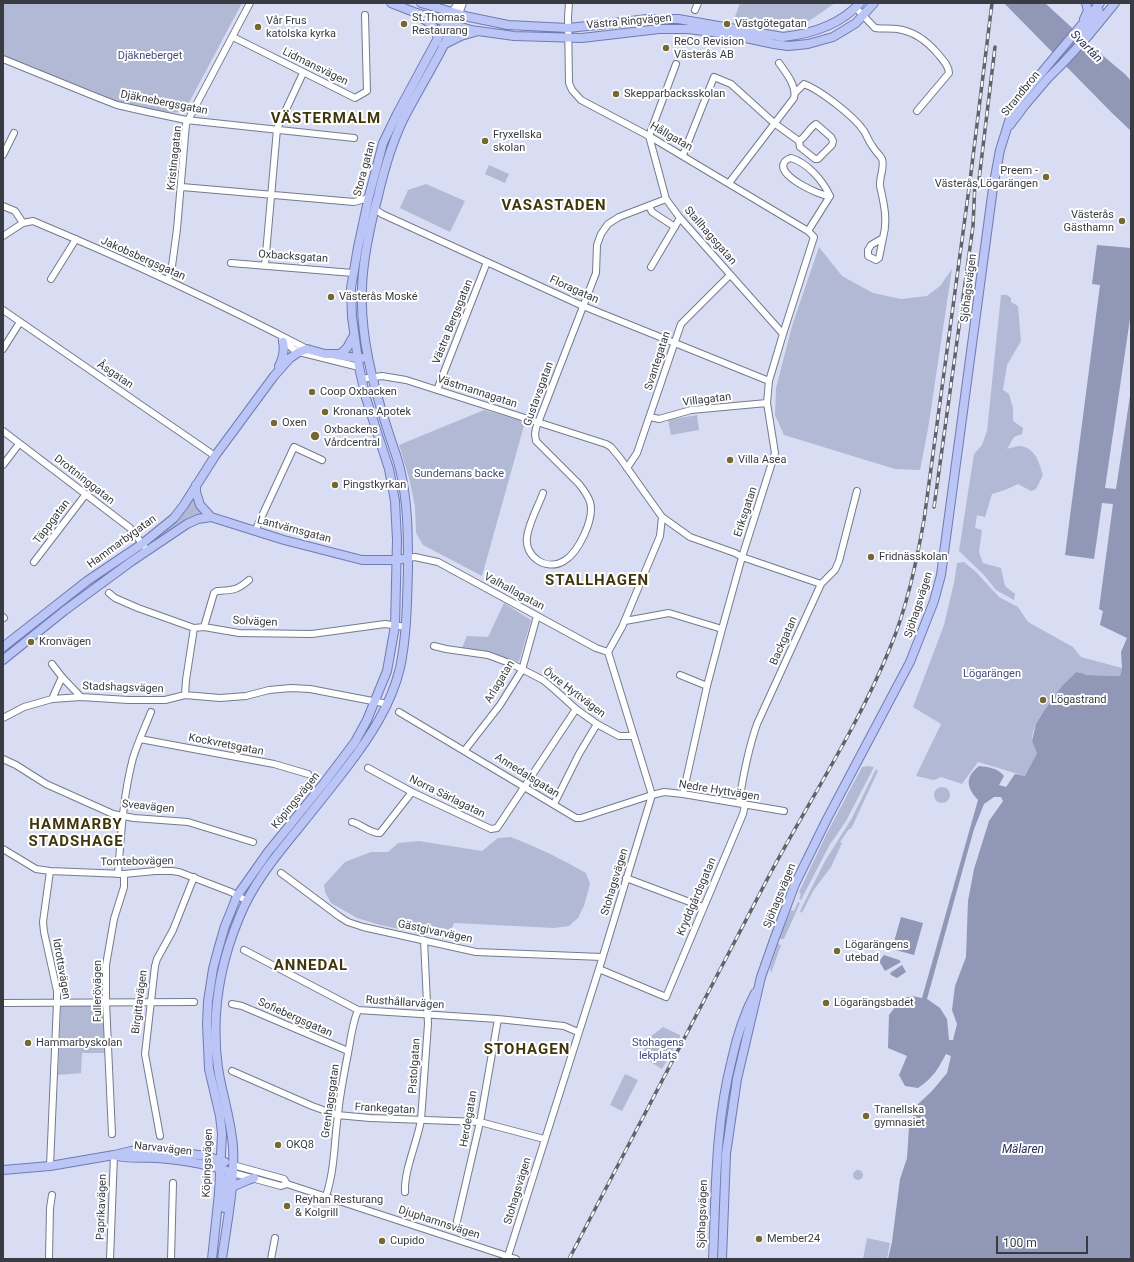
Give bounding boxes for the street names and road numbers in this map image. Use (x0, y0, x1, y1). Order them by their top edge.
street label: Västra Ringvägen (586, 12, 672, 32)
street label: Lidmansvägen (280, 45, 350, 89)
street label: Strandbron (999, 69, 1043, 119)
street label: Djäknebergsgatan (119, 88, 209, 118)
street label: Hållgatan (647, 120, 695, 154)
street label: Kristinagatan (165, 125, 185, 191)
street label: Stora gatan (351, 140, 379, 198)
street label: Stallhagsgatan (681, 204, 739, 268)
street label: Jakobsbergsgatan (99, 234, 187, 284)
street label: Oxbacksgatan (258, 248, 328, 266)
street label: Sjöhagsvägen (958, 253, 980, 323)
street label: Floragatan (547, 273, 601, 307)
street label: Västra Bergsgatan (430, 278, 476, 366)
street label: Svantegatan (642, 330, 674, 392)
street label: Åsgatan (94, 358, 136, 392)
street label: Gustavsgatan (521, 360, 557, 428)
street label: Västmannagatan (435, 373, 519, 411)
street label: Villagatan (682, 390, 732, 410)
street label: Drottninggatan (51, 452, 117, 508)
street label: Eriksgatan (732, 485, 760, 539)
street label: Täppgatan (31, 497, 73, 547)
street label: Hammarbygatan (85, 513, 159, 571)
street label: Lantvärnsgatan (256, 514, 332, 546)
street label: Sjöhagsvägen (902, 570, 936, 640)
street label: Valhallagatan (481, 571, 547, 613)
street label: Solvägen (232, 614, 278, 630)
street label: Backgatan (767, 615, 801, 667)
street label: Arlagatan (482, 658, 518, 706)
street label: Övre Hyttvägen (540, 665, 608, 721)
street label: Stadshagsvägen (82, 680, 164, 696)
street label: Kockvretsgatan (187, 731, 265, 759)
street label: Annedalsgatan (492, 751, 562, 801)
street label: Köpingsvägen (269, 770, 323, 832)
street label: Norra Särlagatan (407, 773, 487, 821)
street label: Nedre Hyttvägen (678, 778, 760, 804)
street label: Sveavägen (121, 798, 175, 816)
street label: Stohagsvägen (599, 847, 631, 917)
street label: Tomtebovägen (100, 855, 174, 869)
street label: Kryddgårdsgatan (675, 856, 719, 938)
street label: Sjöhagsvägen (761, 862, 799, 930)
street label: Gästgivarvägen (396, 918, 474, 946)
street label: Idrottsvägen (49, 938, 73, 1000)
street label: Fullerövägen (91, 960, 105, 1022)
street label: Birgittavägen (130, 969, 150, 1035)
street label: Rusthållarvägen (365, 994, 445, 1012)
street label: Sofiebergsgatan (256, 996, 334, 1040)
street label: Pistolgatan (406, 1038, 424, 1094)
street label: Grenhagsgatan (319, 1063, 343, 1139)
street label: Herdegatan (458, 1090, 480, 1148)
street label: Frankegatan (354, 1101, 416, 1117)
street label: Köpingsvägen (200, 1128, 216, 1198)
street label: Narvavägen (133, 1139, 193, 1159)
street label: Stohagsvägen (502, 1156, 534, 1226)
street label: Paprikavägen (94, 1174, 110, 1240)
street label: Sjöhagsvägen (695, 1179, 711, 1249)
street label: Djuphamnsvägen (397, 1204, 481, 1242)

